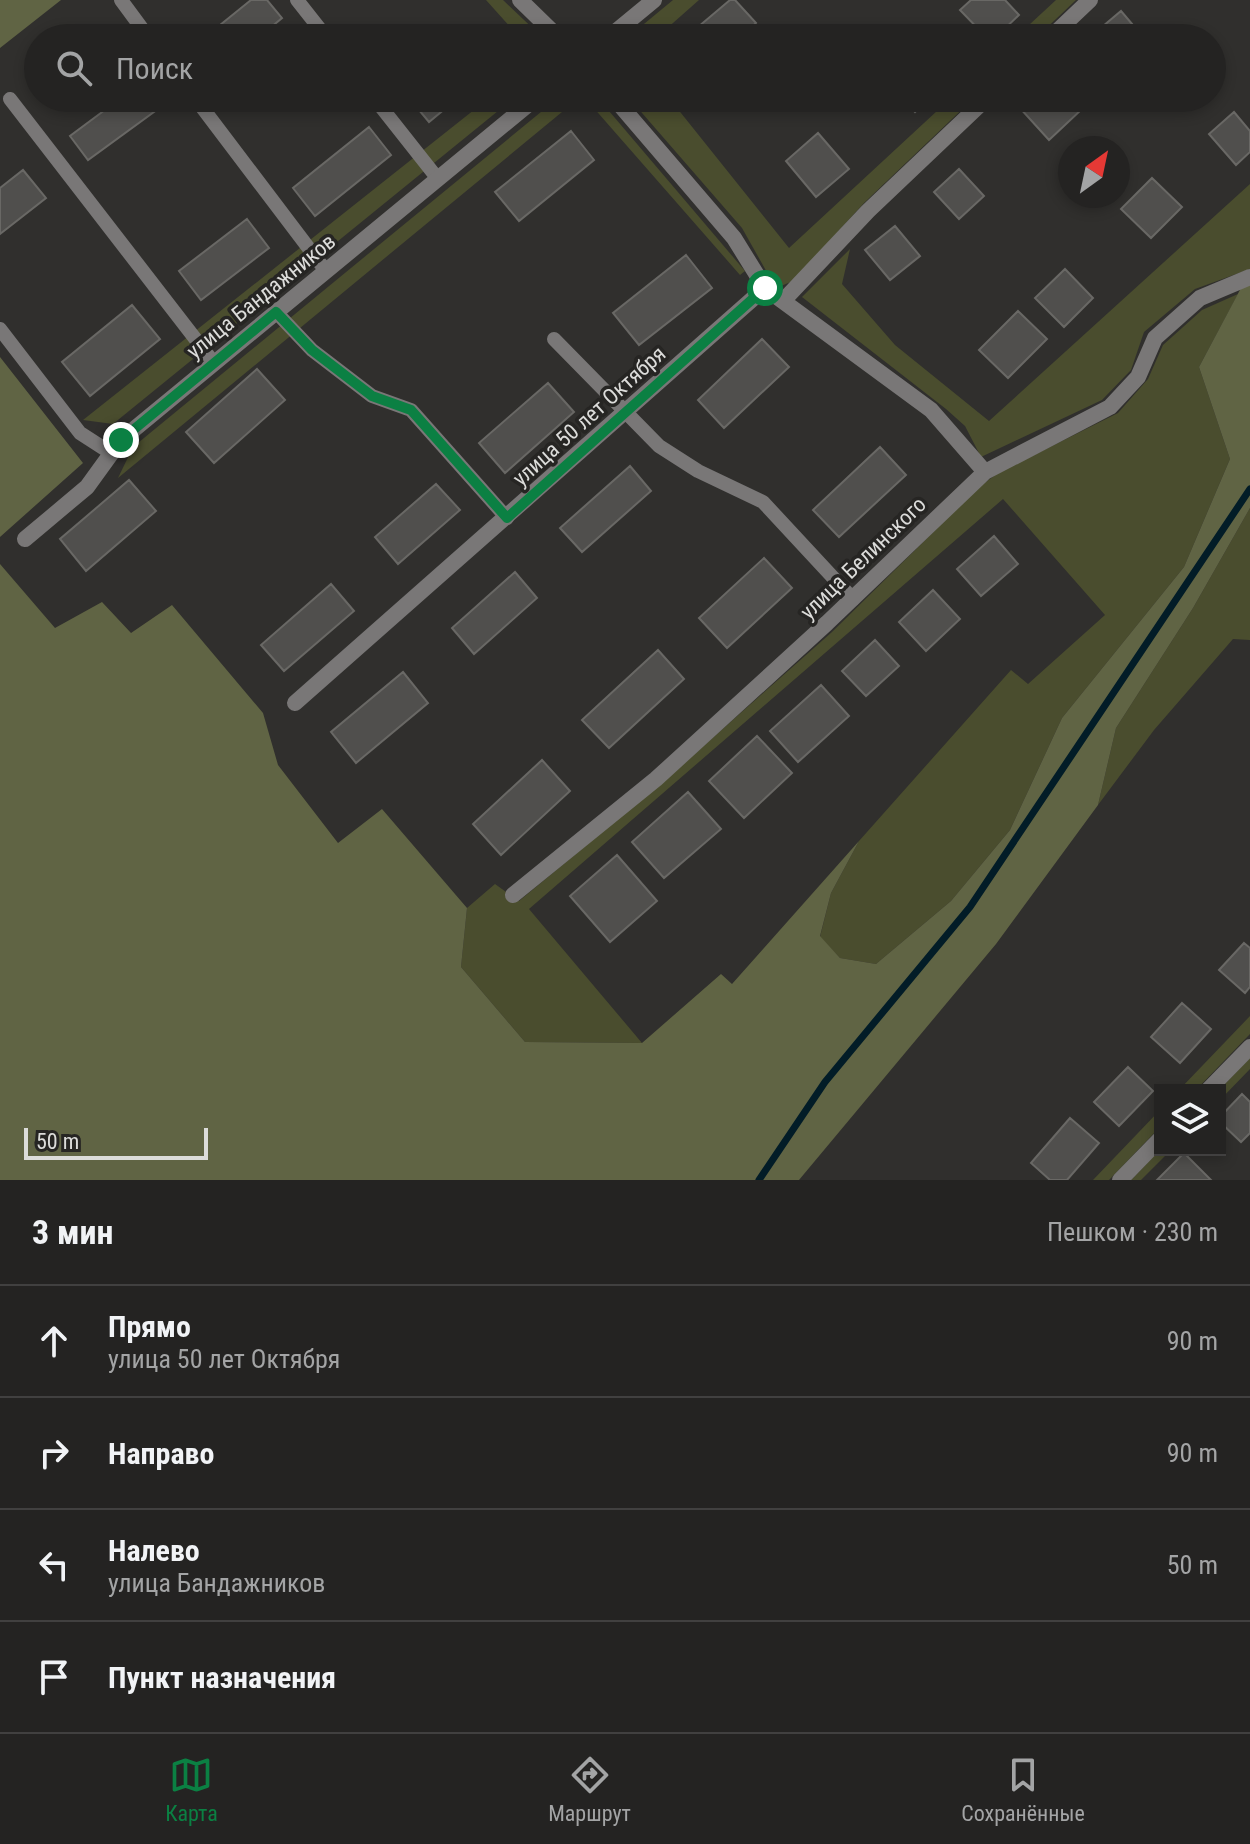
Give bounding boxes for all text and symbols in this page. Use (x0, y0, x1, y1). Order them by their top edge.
search box (24, 24, 1226, 112)
icon: search (52, 46, 96, 90)
text: Поиск (116, 51, 193, 86)
north arrow (1058, 136, 1130, 208)
street label: улица Бандажников (182, 228, 340, 364)
route start (747, 270, 783, 306)
street label: улица 50 лет Октября (508, 341, 670, 491)
route end (103, 422, 139, 458)
street label: улица Белинского (795, 492, 931, 624)
map controls (1154, 1084, 1226, 1156)
button: layers (1154, 1084, 1226, 1156)
scale bar (24, 1124, 208, 1160)
text: 50 m (36, 1129, 79, 1154)
text: 3 мин (32, 1212, 114, 1252)
text: Пешком · 230 m (1047, 1217, 1218, 1247)
text: Прямо (108, 1309, 191, 1344)
icon: ahead (32, 1319, 76, 1363)
text: 90 m (1167, 1326, 1218, 1356)
text: улица 50 лет Октября (108, 1344, 340, 1374)
icon: right (32, 1431, 76, 1475)
text: Направо (108, 1436, 214, 1471)
text: 90 m (1167, 1438, 1218, 1468)
text: Налево (108, 1533, 200, 1568)
icon: left (32, 1543, 76, 1587)
text: 50 m (1167, 1550, 1218, 1580)
text: улица Бандажников (108, 1568, 325, 1598)
icon: arrive (32, 1655, 76, 1699)
text: Пункт назначения (108, 1660, 336, 1695)
tab: Карта (165, 1753, 218, 1826)
tab: Маршрут (548, 1753, 631, 1826)
tab: Сохранённые (961, 1753, 1085, 1826)

